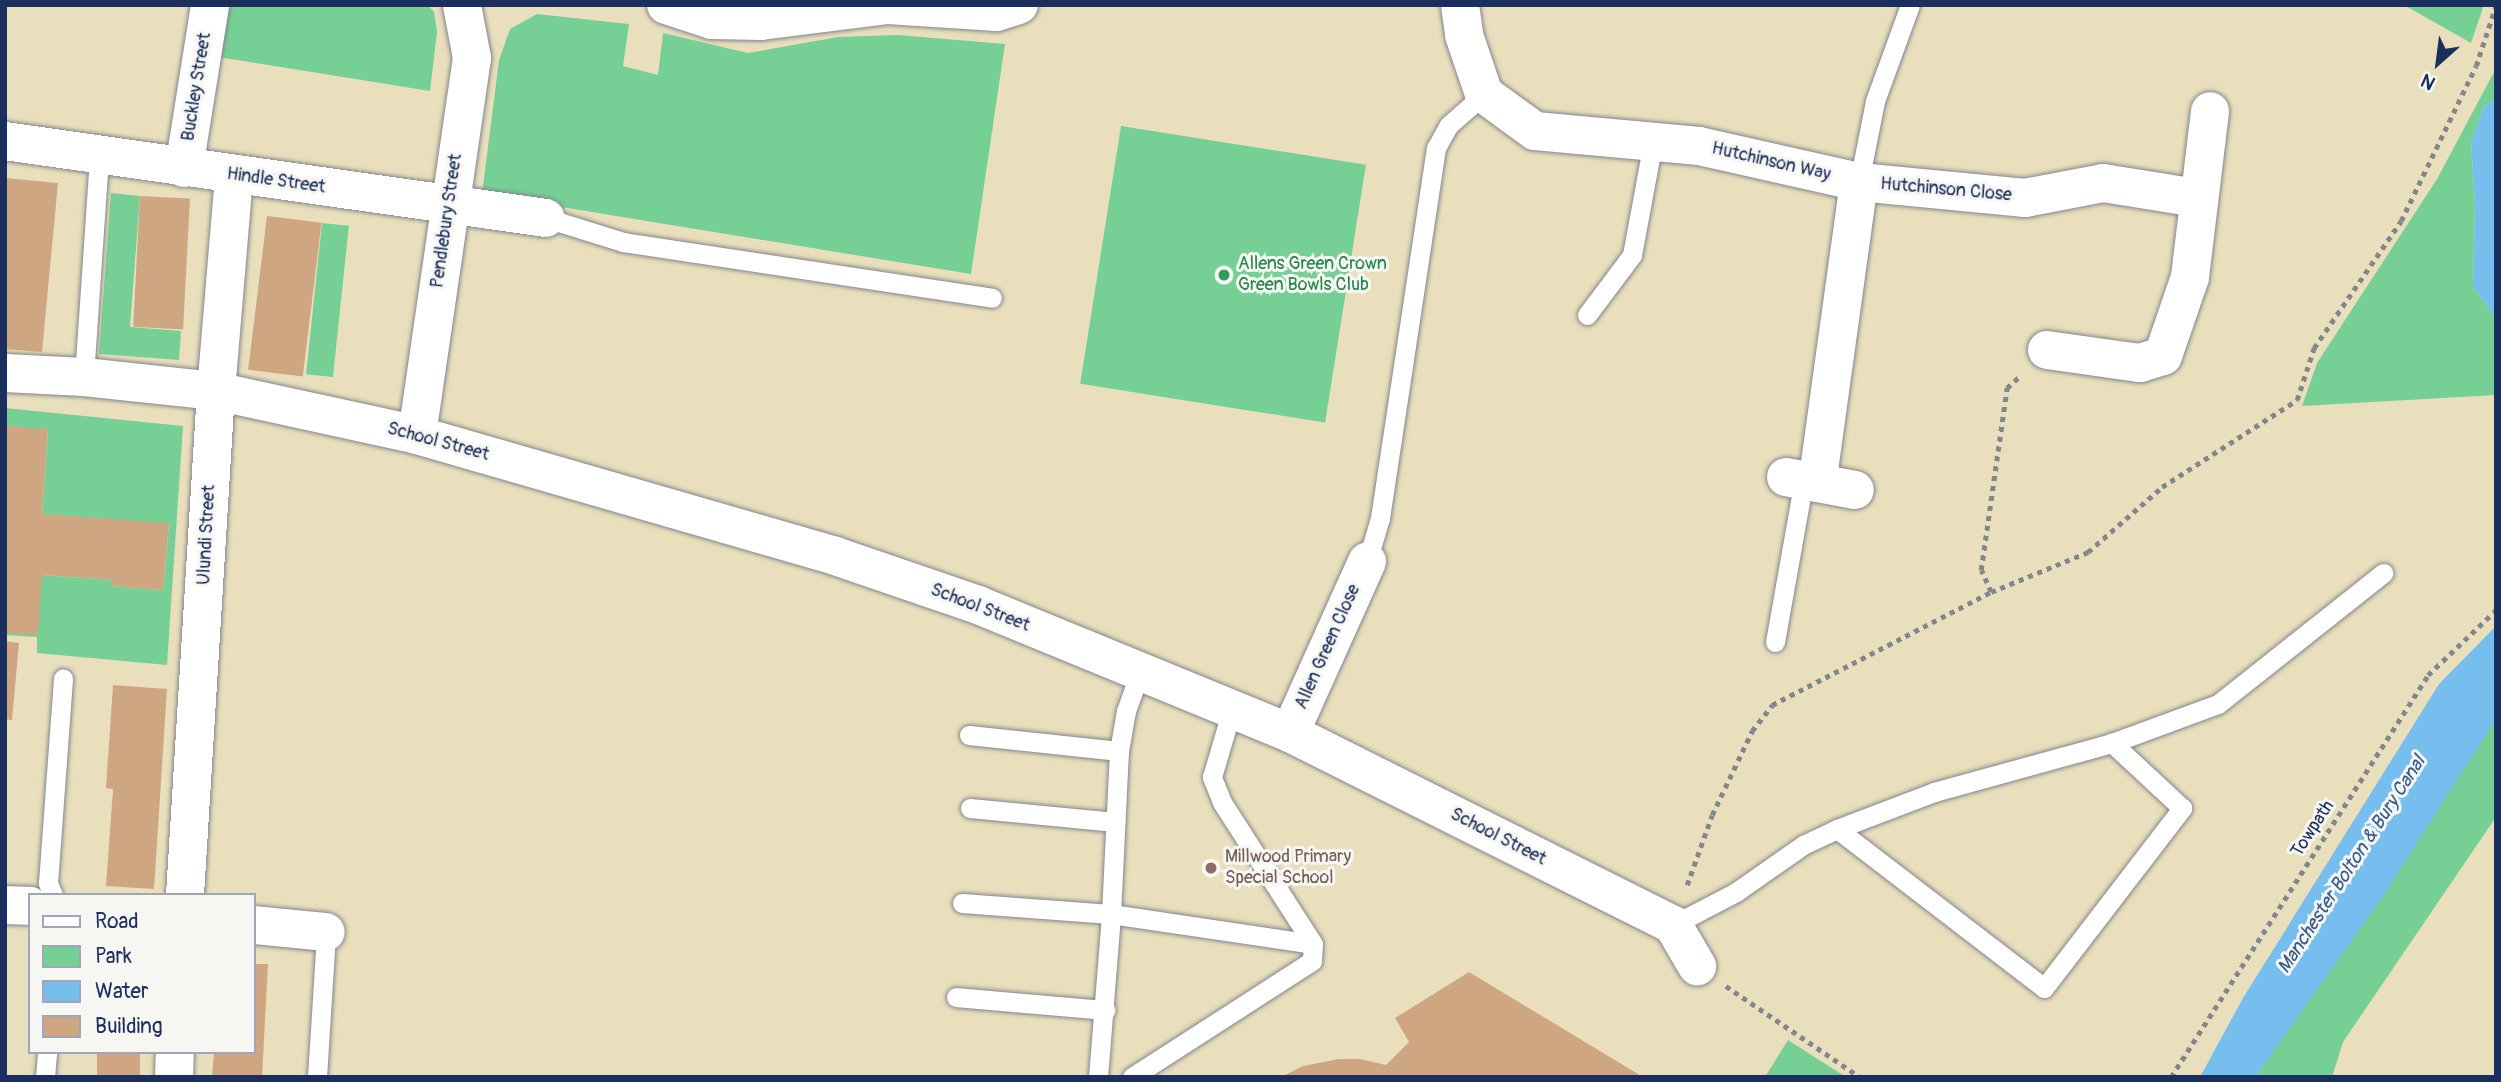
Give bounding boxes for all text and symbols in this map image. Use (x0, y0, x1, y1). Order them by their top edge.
north arrow (2403, 28, 2473, 98)
street label: Buckley Street (178, 31, 216, 143)
text: N (2417, 68, 2439, 95)
street label: Hutchinson Way (1709, 138, 1833, 186)
street label: Pendlebury Street (427, 152, 467, 290)
street label: Hindle Street (225, 163, 327, 199)
street label: Hutchinson Close (1879, 173, 2013, 207)
place label: Allens Green Crown Green Bowls Club (1238, 254, 1387, 296)
marker: Allens Green Crown Green Bowls Club (1216, 267, 1232, 283)
street label: School Street (385, 418, 491, 466)
street label: Ulundi Street (194, 484, 220, 586)
street label: School Street (927, 579, 1033, 637)
street label: Allen Green Close (1291, 581, 1365, 713)
water label: Manchester Bolton & Bury Canal (2273, 752, 2431, 978)
street label: Towpath (2287, 797, 2339, 861)
street label: School Street (1447, 804, 1549, 870)
place label: Millwood Primary Special School (1225, 847, 1351, 890)
marker: Millwood Primary Special School (1203, 860, 1219, 876)
legend (28, 893, 256, 1054)
text: Road (95, 908, 139, 935)
text: Park (95, 943, 132, 970)
text: Water (95, 978, 148, 1005)
text: Building (95, 1013, 162, 1040)

